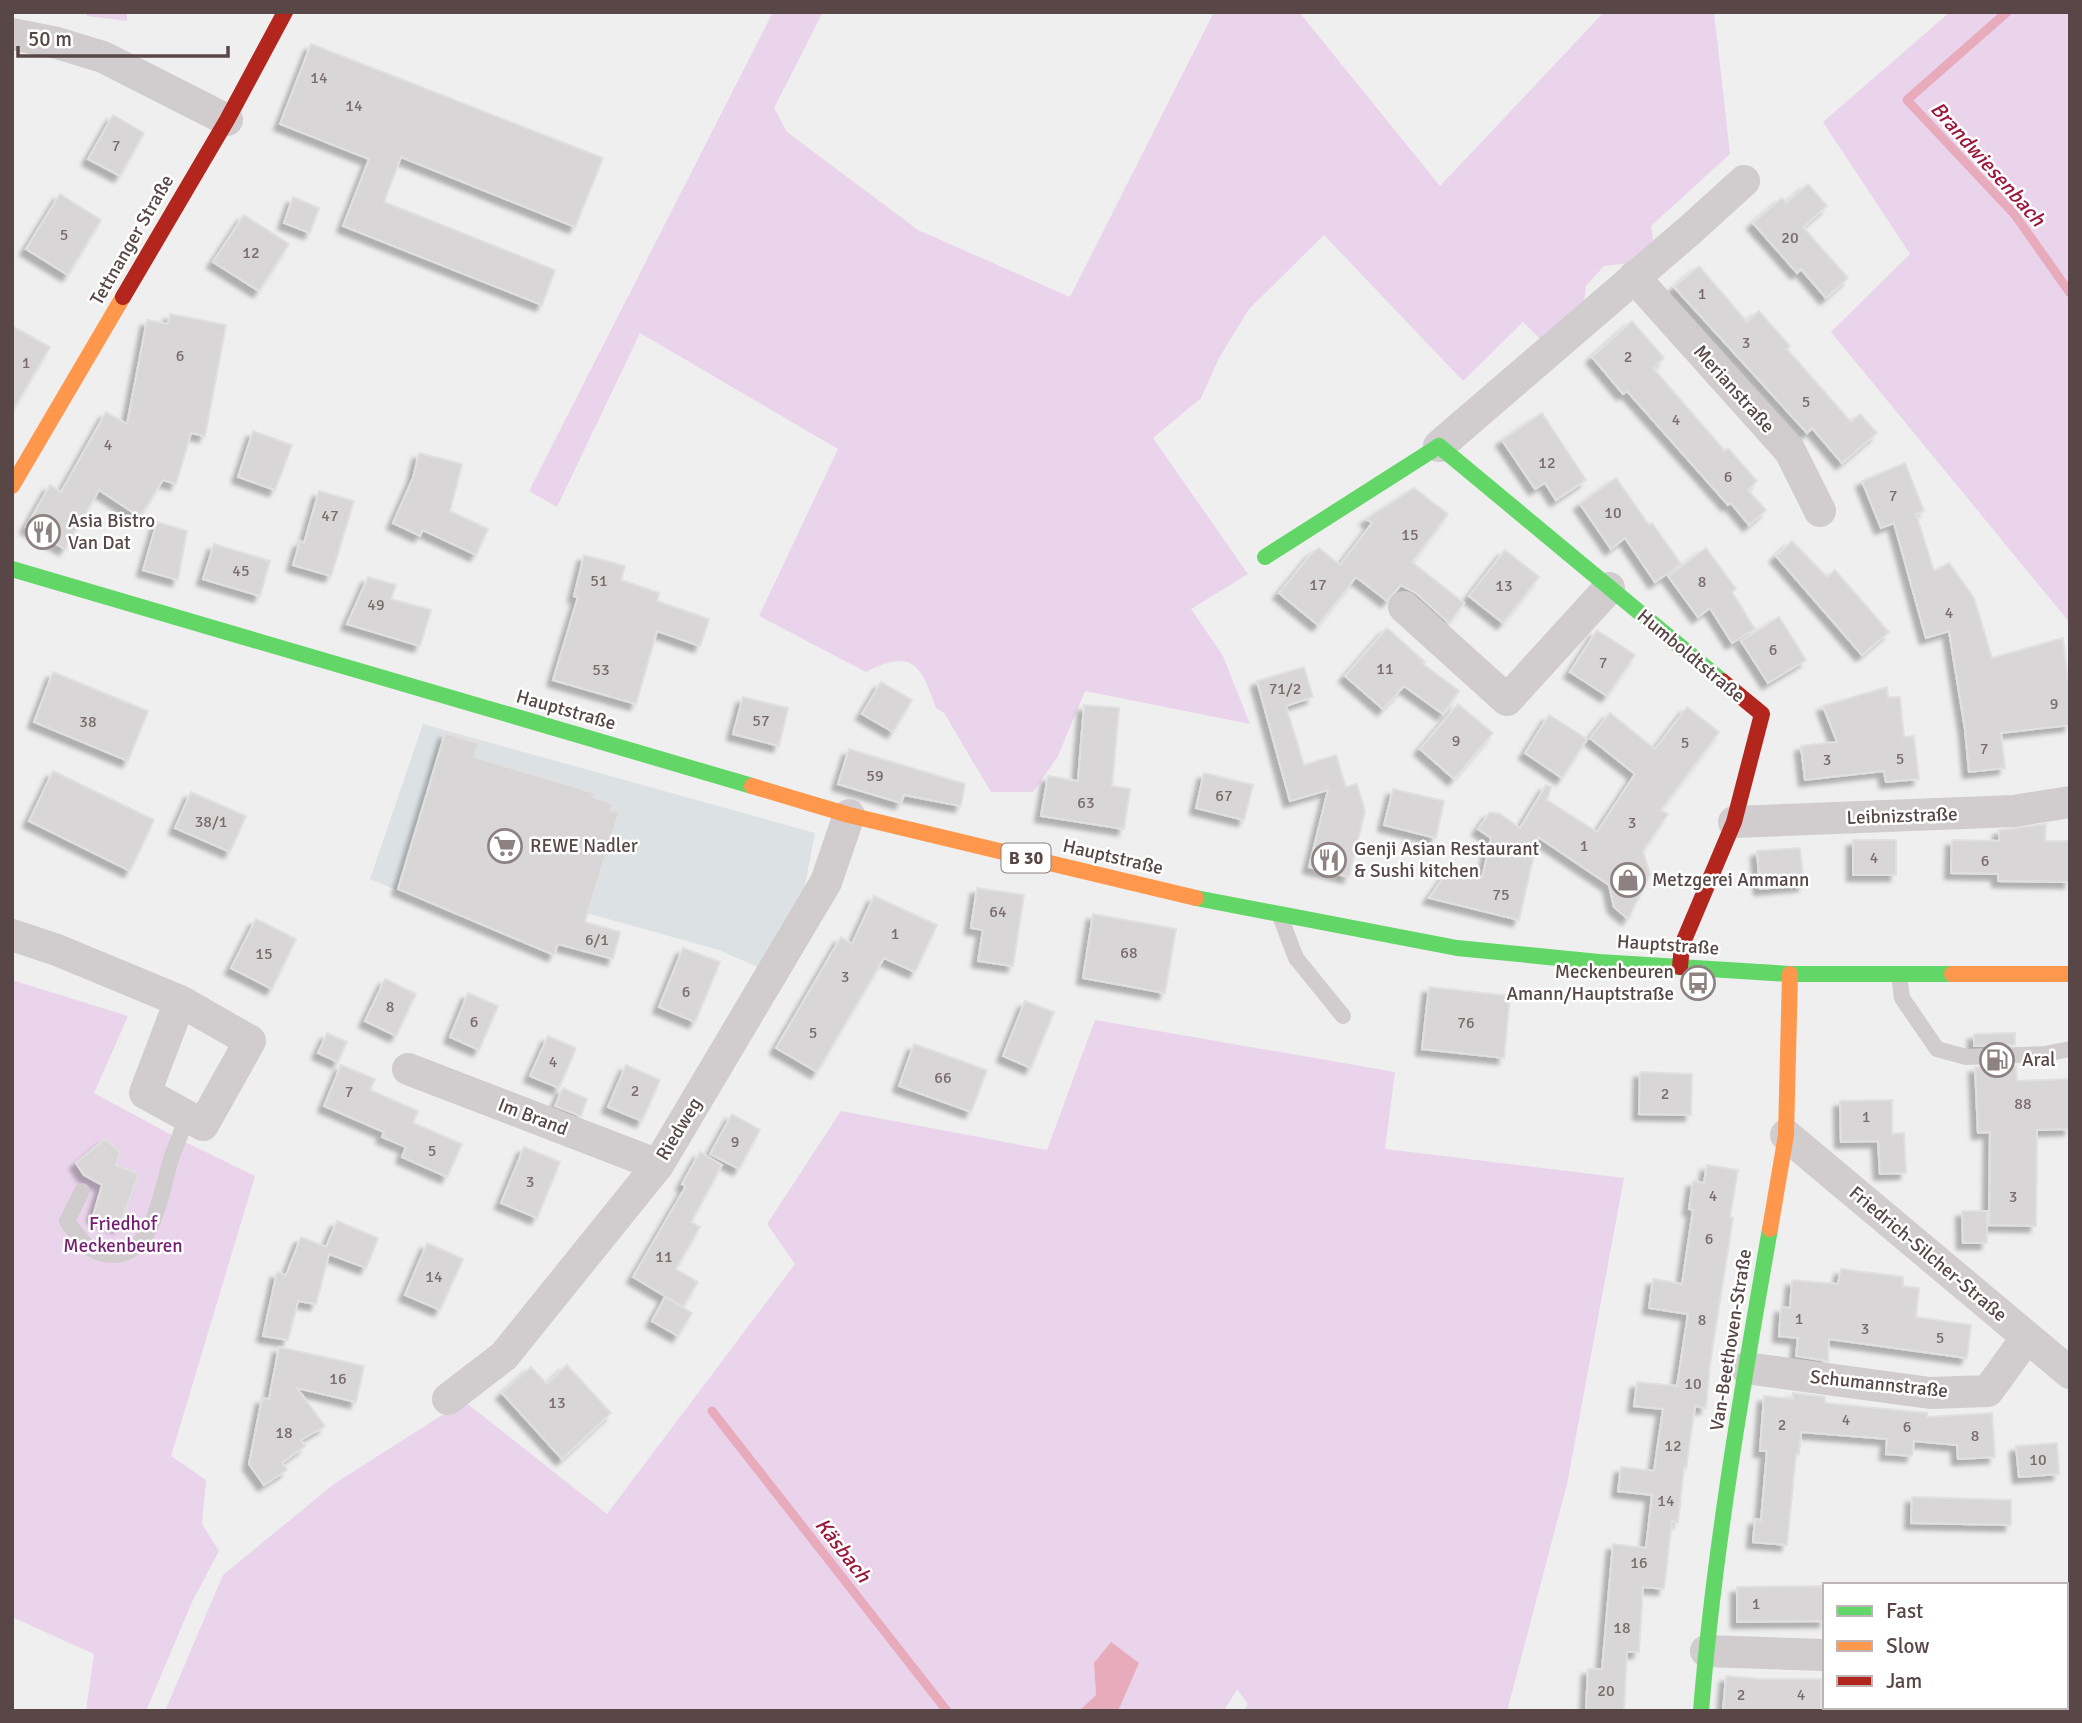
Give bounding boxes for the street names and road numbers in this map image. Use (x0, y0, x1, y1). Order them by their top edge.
street label: Tettnanger Straße (85, 170, 179, 310)
street label: Merianstraße (1688, 340, 1780, 438)
street label: Humboldtstraße (1632, 604, 1750, 708)
street label: Hauptstraße (513, 684, 619, 736)
street label: Leibnizstraße (1846, 802, 1958, 830)
street label: Hauptstraße (1060, 834, 1166, 880)
road number: B 30 (1002, 844, 1050, 872)
street label: Hauptstraße (1616, 929, 1720, 961)
street label: Im Brand (495, 1093, 571, 1141)
street label: Riedweg (651, 1093, 707, 1165)
street label: Friedrich-Silcher-Straße (1844, 1181, 2012, 1327)
street label: Van-Beethoven-Straße (1705, 1247, 1757, 1433)
street label: Schumannstraße (1809, 1365, 1949, 1403)

